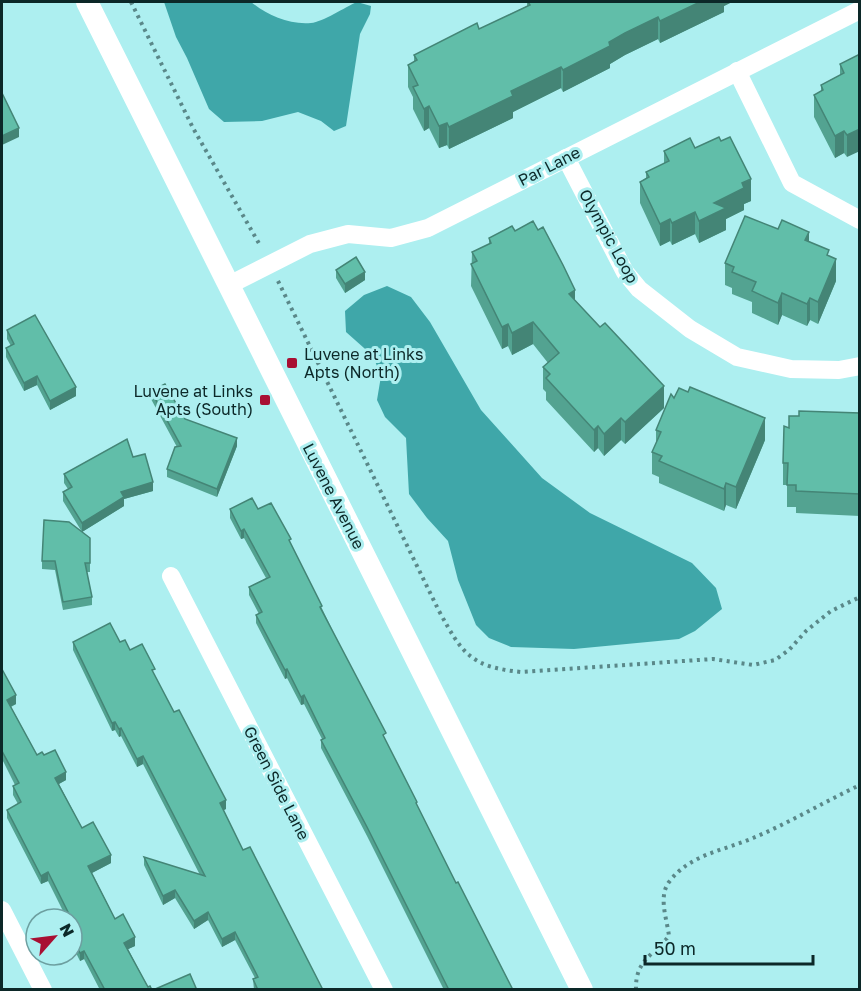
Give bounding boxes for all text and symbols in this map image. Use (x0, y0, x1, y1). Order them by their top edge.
street label: Par Lane (515, 142, 583, 190)
street label: Olympic Loop (575, 185, 643, 287)
place label: Luvene at Links Apts (North) (304, 344, 424, 382)
marker: Luvene at Links Apts (North) (285, 356, 299, 370)
place label: Luvene at Links Apts (South) (133, 381, 253, 419)
marker: Luvene at Links Apts (South) (258, 393, 272, 407)
street label: Luvene Avenue (299, 440, 369, 552)
street label: Green Side Lane (240, 723, 314, 843)
north arrow (24, 907, 84, 967)
text: N (56, 920, 79, 940)
scale bar (645, 928, 813, 966)
text: 50 m (654, 937, 696, 959)

